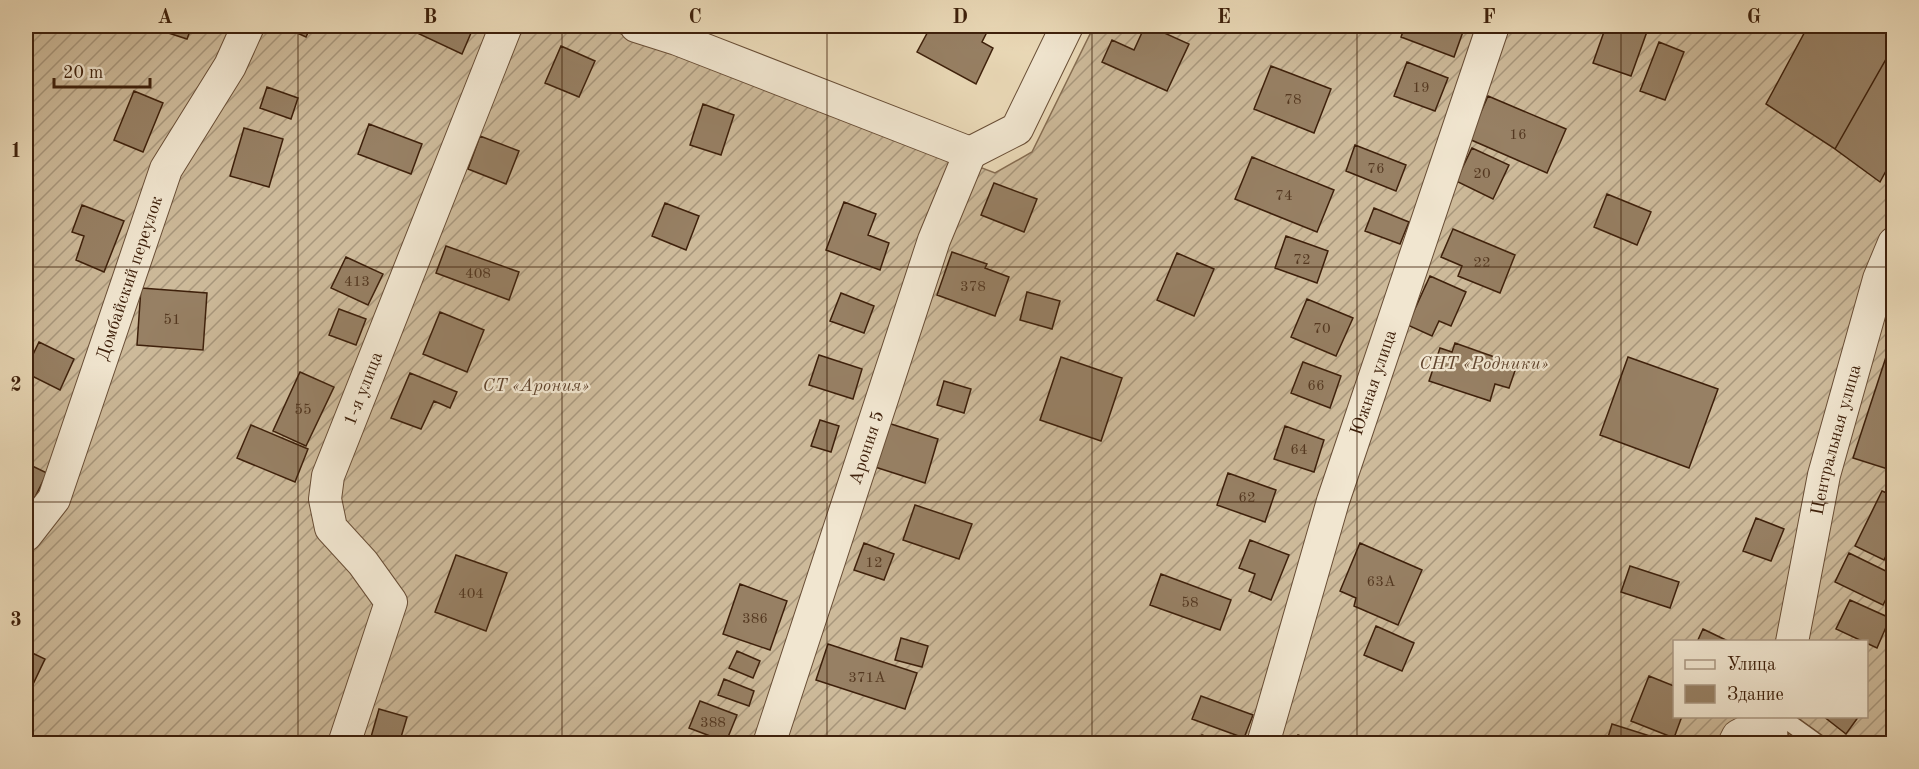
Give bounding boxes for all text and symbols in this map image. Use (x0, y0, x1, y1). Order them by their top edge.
text: A (157, 8, 173, 28)
text: B (423, 8, 437, 28)
text: C (688, 8, 702, 28)
text: D (952, 8, 968, 28)
text: E (1217, 8, 1231, 28)
text: F (1482, 8, 1496, 28)
text: G (1747, 8, 1761, 28)
scale bar (54, 51, 150, 89)
text: 20 m (63, 64, 103, 82)
house number: 19 (1412, 81, 1430, 96)
house number: 78 (1284, 93, 1302, 108)
house number: 16 (1509, 128, 1527, 143)
text: 1 (10, 142, 22, 162)
house number: 76 (1367, 162, 1385, 177)
house number: 20 (1473, 167, 1491, 182)
house number: 74 (1275, 189, 1293, 204)
street label: Домбайский переулок (94, 194, 166, 363)
house number: 72 (1293, 253, 1311, 268)
house number: 22 (1473, 256, 1491, 271)
house number: 408 (465, 267, 491, 282)
house number: 413 (344, 275, 370, 290)
house number: 378 (960, 280, 986, 295)
house number: 51 (163, 313, 181, 328)
house number: 70 (1313, 322, 1331, 337)
street label: Южная улица (1348, 328, 1400, 438)
street label: 1-я улица (341, 349, 386, 428)
park label: СНТ «Родники» (1419, 355, 1549, 373)
street label: Центральная улица (1809, 362, 1865, 517)
text: 2 (10, 376, 22, 396)
park label: СТ «Арония» (483, 377, 589, 395)
house number: 66 (1307, 379, 1325, 394)
house number: 55 (294, 403, 312, 418)
street label: Арония 5 (847, 409, 887, 487)
house number: 64 (1290, 443, 1308, 458)
house number: 62 (1238, 491, 1256, 506)
house number: 12 (865, 556, 883, 571)
house number: 63А (1367, 575, 1396, 590)
house number: 404 (458, 587, 484, 602)
house number: 58 (1181, 596, 1199, 611)
text: 3 (10, 611, 22, 631)
house number: 386 (742, 612, 768, 627)
legend (1673, 640, 1868, 718)
text: Улица (1727, 656, 1776, 674)
house number: 371А (848, 671, 886, 686)
text: Здание (1727, 686, 1784, 704)
house number: 388 (700, 716, 726, 731)

